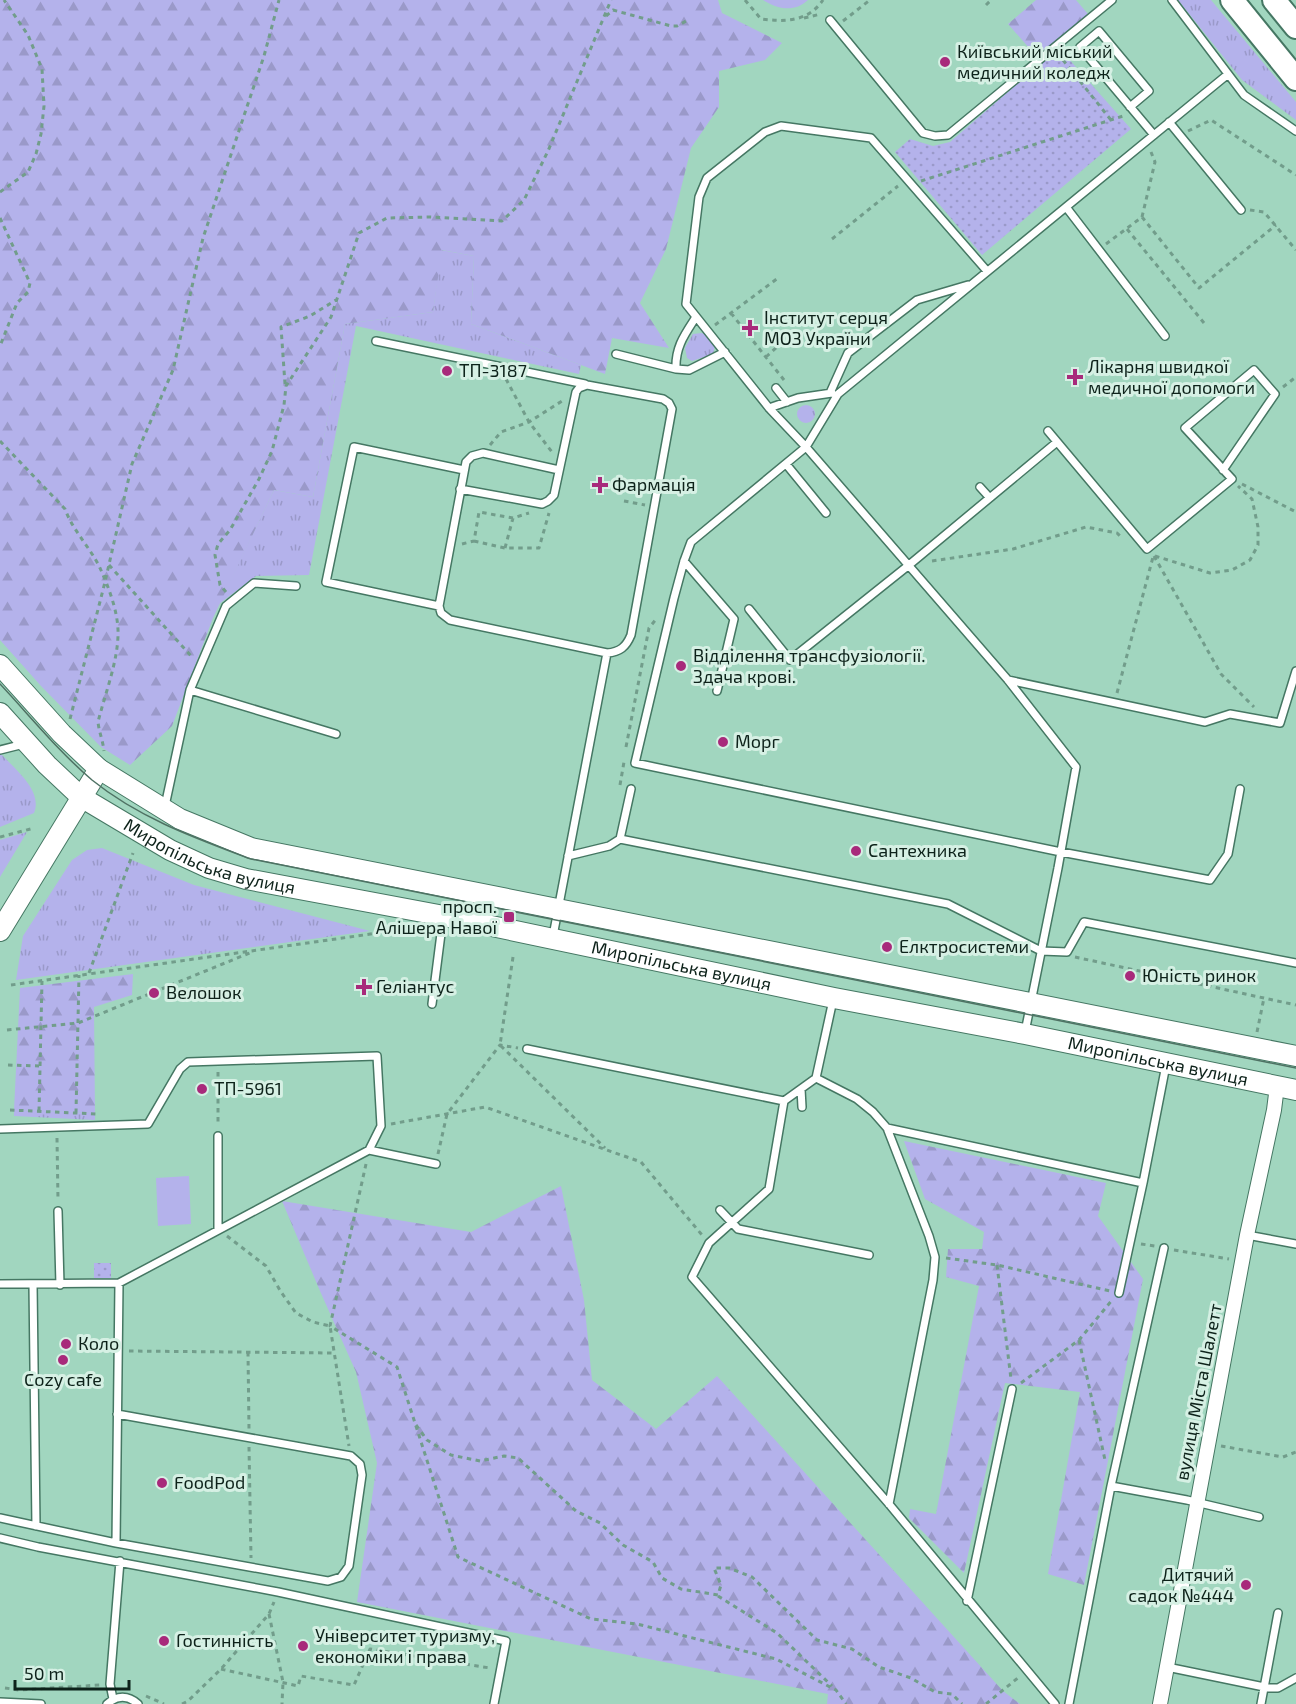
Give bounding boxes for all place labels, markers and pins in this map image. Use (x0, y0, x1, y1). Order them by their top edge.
place label: Київський міський медичний коледж (957, 40, 1113, 83)
marker: Київський міський медичний коледж (938, 55, 952, 69)
place label: Інститут серця МОЗ України (764, 306, 888, 349)
marker: Інститут серця МОЗ України (741, 319, 759, 337)
place label: Лікарня швидкої медичної допомоги (1088, 355, 1255, 398)
place label: ТП-3187 (459, 359, 527, 381)
marker: ТП-3187 (440, 364, 454, 378)
marker: Лікарня швидкої медичної допомоги (1066, 368, 1084, 386)
place label: Фармація (612, 473, 696, 495)
marker: Фармація (593, 478, 607, 492)
place label: Відділення трансфузіології. Здача крові. (693, 644, 925, 687)
marker: Відділення трансфузіології. Здача крові. (674, 659, 688, 673)
place label: Морг (735, 730, 780, 752)
marker: Морг (716, 735, 730, 749)
place label: Сантехника (868, 839, 967, 861)
marker: Сантехника (849, 844, 863, 858)
place label: просп. Алішера Навої (376, 895, 497, 938)
marker: просп. Алішера Навої (502, 910, 516, 924)
place label: Елктросистеми (899, 935, 1029, 957)
marker: Елктросистеми (880, 940, 894, 954)
place label: Юність ринок (1142, 964, 1256, 986)
marker: Юність ринок (1123, 969, 1137, 983)
place label: Геліантус (376, 975, 455, 997)
marker: Геліантус (357, 980, 371, 994)
place label: Велошок (166, 981, 242, 1003)
marker: Велошок (147, 986, 161, 1000)
place label: ТП-5961 (214, 1077, 282, 1099)
marker: ТП-5961 (195, 1082, 209, 1096)
place label: Коло (78, 1332, 119, 1354)
marker: Коло (59, 1337, 73, 1351)
marker: Cozy cafe (56, 1353, 70, 1367)
place label: Cozy cafe (24, 1368, 102, 1390)
place label: FoodPod (174, 1471, 245, 1493)
marker: FoodPod (155, 1476, 169, 1490)
place label: Дитячий садок №444 (1128, 1563, 1234, 1606)
marker: Дитячий садок №444 (1239, 1578, 1253, 1592)
place label: Університет туризму, економіки і права (315, 1624, 495, 1667)
place label: Гостинність (176, 1629, 273, 1651)
marker: Гостинність (157, 1634, 171, 1648)
marker: Університет туризму, економіки і права (296, 1639, 310, 1653)

